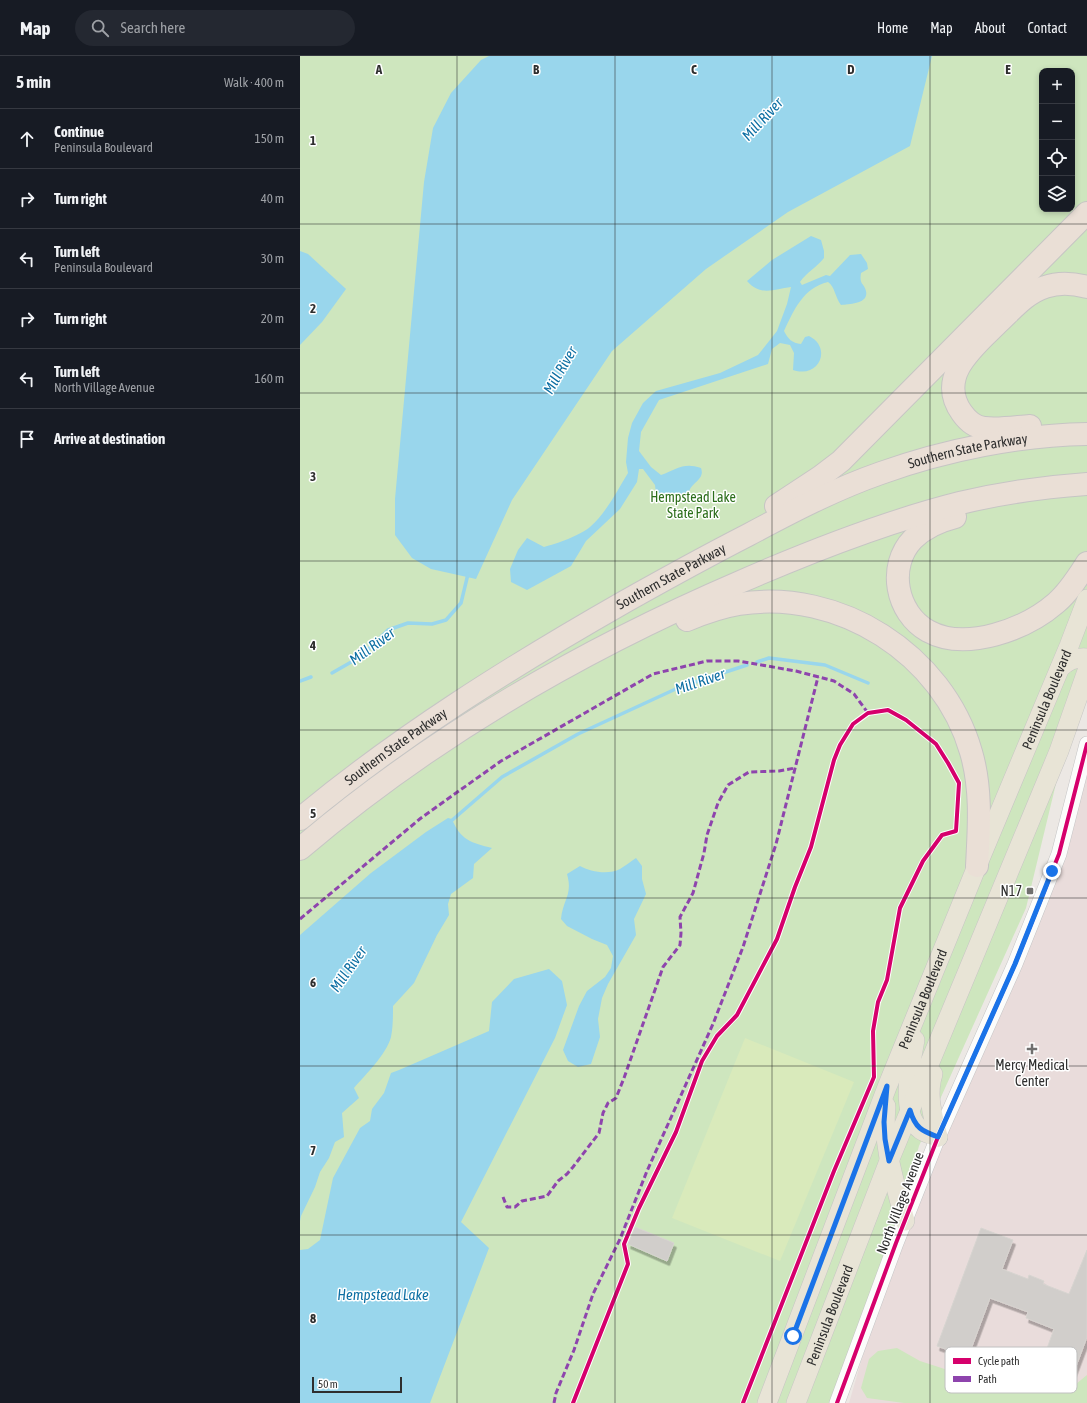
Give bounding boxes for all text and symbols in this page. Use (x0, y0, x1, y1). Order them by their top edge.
search box (75, 10, 355, 46)
text: Map (20, 17, 51, 39)
icon: search (89, 17, 111, 39)
text: Search here (121, 19, 185, 36)
text: Home (877, 20, 908, 36)
text: Map (930, 20, 953, 36)
text: About (975, 20, 1006, 36)
text: Contact (1028, 20, 1067, 36)
text: A (375, 62, 383, 77)
text: B (533, 62, 540, 77)
text: C (691, 62, 697, 77)
text: D (847, 62, 855, 77)
text: E (1005, 62, 1011, 77)
map controls (1039, 68, 1075, 212)
button: + (1039, 68, 1075, 104)
text: 5 min (16, 72, 51, 92)
text: Walk · 400 m (224, 75, 284, 90)
water label: Mill River (738, 94, 786, 144)
button: − (1039, 104, 1075, 140)
text: Continue (54, 123, 104, 140)
icon: ahead (16, 128, 38, 150)
text: 150 m (255, 131, 284, 146)
text: 1 (310, 133, 316, 148)
text: Peninsula Boulevard (54, 140, 153, 155)
button: locate (1039, 140, 1075, 176)
button: layers (1039, 176, 1075, 212)
icon: right (16, 188, 38, 210)
text: Turn right (54, 190, 107, 207)
text: 40 m (261, 191, 284, 206)
text: Turn left (54, 243, 100, 260)
icon: left (16, 248, 38, 270)
text: 30 m (261, 251, 284, 266)
text: Peninsula Boulevard (54, 260, 153, 275)
text: 2 (310, 301, 316, 316)
icon: right (16, 308, 38, 330)
text: Turn right (54, 310, 107, 327)
text: 20 m (261, 311, 284, 326)
water label: Mill River (540, 343, 581, 397)
text: Turn left (54, 363, 100, 380)
icon: left (16, 368, 38, 390)
text: 160 m (255, 371, 284, 386)
text: North Village Avenue (54, 380, 155, 395)
icon: arrive (16, 428, 38, 450)
text: Arrive at destination (54, 430, 165, 447)
street label: Southern State Parkway (906, 430, 1029, 472)
text: 3 (310, 469, 316, 484)
park label: Hempstead Lake State Park (650, 489, 736, 521)
street label: Southern State Parkway (614, 540, 728, 613)
water label: Mill River (346, 624, 398, 668)
text: 4 (309, 638, 316, 653)
street label: Peninsula Boulevard (1019, 647, 1075, 752)
water label: Mill River (673, 664, 728, 697)
street label: Southern State Parkway (341, 705, 450, 788)
text: 5 (310, 806, 316, 821)
route end (1043, 862, 1061, 880)
place label: N17 (1001, 883, 1022, 899)
marker: N17 (1025, 886, 1035, 896)
water label: Mill River (326, 942, 370, 995)
street label: Peninsula Boulevard (895, 947, 950, 1051)
text: 6 (310, 975, 316, 990)
marker: Mercy Medical Center (1026, 1043, 1038, 1055)
place label: Mercy Medical Center (995, 1057, 1069, 1089)
text: 7 (310, 1143, 316, 1158)
street label: North Village Avenue (873, 1150, 927, 1256)
street label: Peninsula Boulevard (803, 1263, 856, 1368)
water label: Hempstead Lake (337, 1286, 429, 1303)
text: 8 (310, 1311, 316, 1326)
route start (784, 1327, 802, 1345)
legend (945, 1347, 1077, 1393)
text: Cycle path (978, 1355, 1020, 1367)
text: Path (978, 1373, 997, 1385)
scale bar (312, 1375, 402, 1394)
text: 50 m (318, 1378, 338, 1390)

